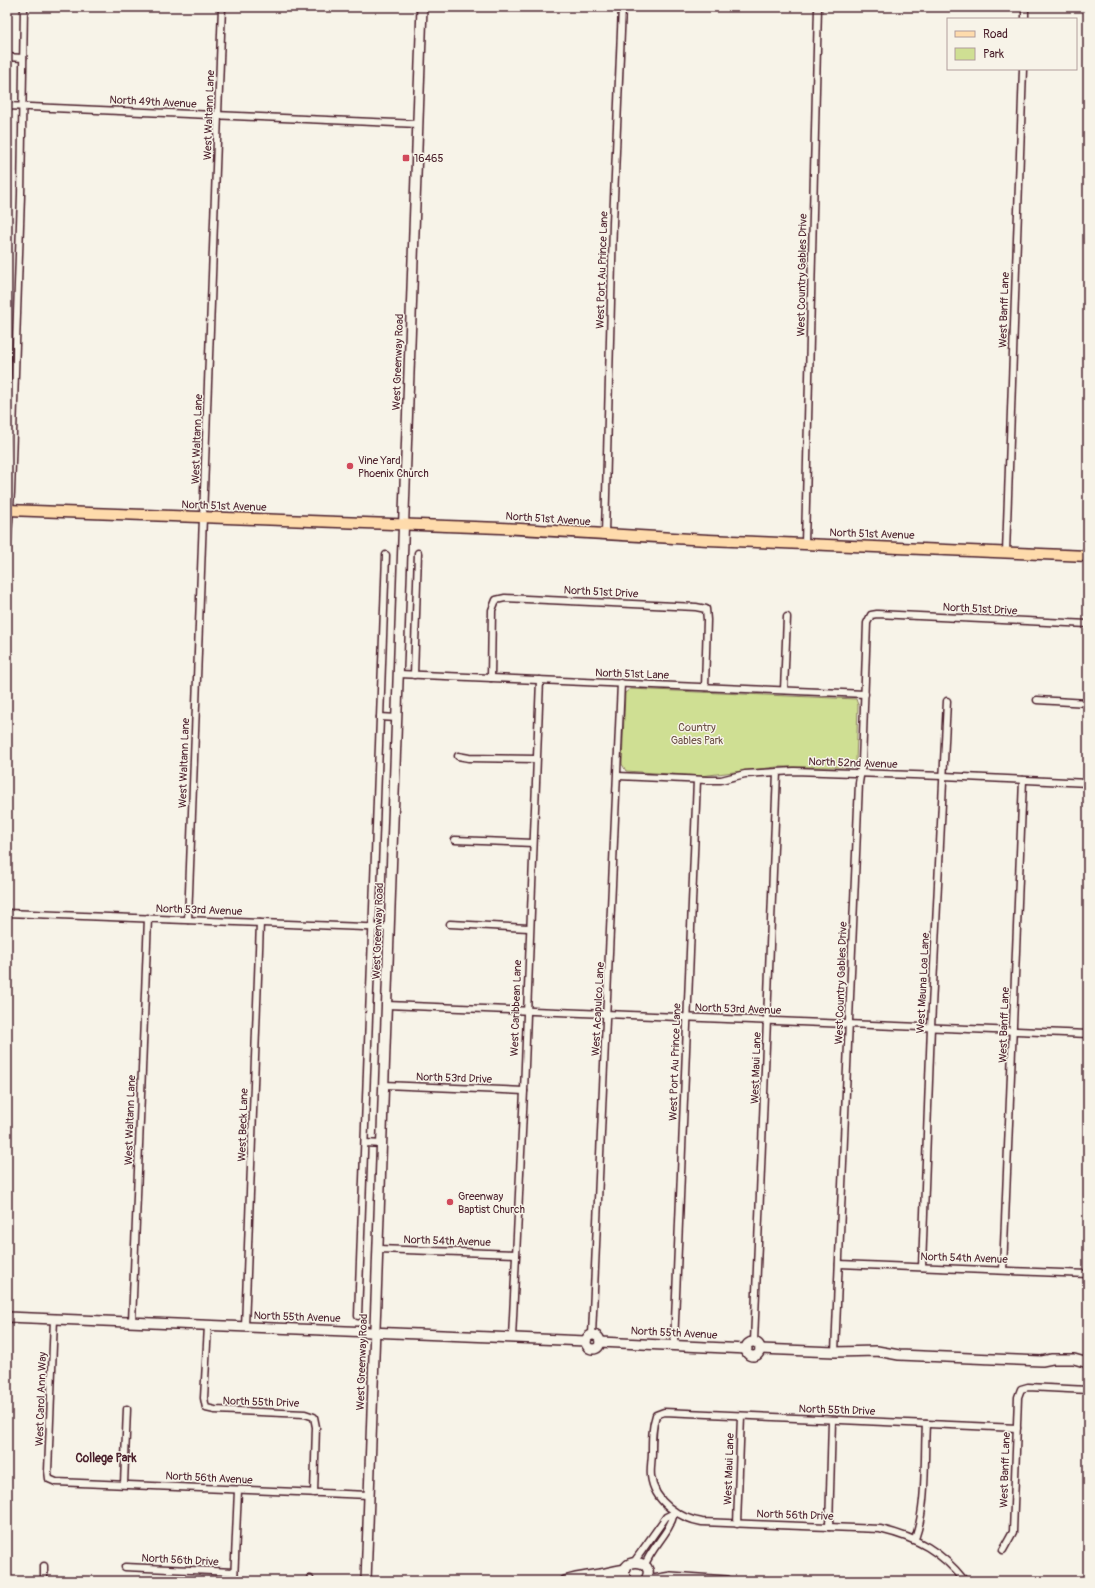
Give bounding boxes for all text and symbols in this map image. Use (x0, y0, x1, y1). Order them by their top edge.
legend (947, 18, 1077, 70)
text: Road (983, 27, 1008, 42)
text: Park (983, 47, 1004, 62)
street label: West Waltann Lane (201, 69, 217, 160)
street label: North 49th Avenue (109, 93, 197, 111)
place label: 16465 (414, 152, 443, 165)
marker: 16465 (401, 153, 411, 163)
street label: West Port Au Prince Lane (593, 210, 611, 329)
street label: West Country Gables Drive (794, 213, 810, 337)
street label: West Banff Lane (996, 271, 1012, 348)
street label: West Greenway Road (390, 313, 406, 411)
street label: West Waltann Lane (189, 393, 205, 484)
place label: Vine Yard Phoenix Church (358, 454, 429, 480)
marker: Vine Yard Phoenix Church (345, 461, 355, 471)
street label: North 51st Avenue (181, 498, 267, 514)
street label: North 51st Avenue (505, 510, 591, 528)
street label: North 51st Avenue (829, 526, 915, 542)
street label: North 51st Drive (563, 584, 639, 600)
street label: North 51st Drive (942, 601, 1018, 617)
street label: North 51st Lane (595, 666, 670, 682)
street label: West Waltann Lane (176, 717, 192, 808)
park label: Country Gables Park (671, 721, 724, 747)
street label: North 52nd Avenue (808, 755, 898, 771)
street label: West Greenway Road (370, 882, 386, 980)
street label: North 53rd Avenue (155, 902, 243, 918)
street label: West Country Gables Drive (832, 921, 850, 1045)
street label: West Mauna Loa Lane (914, 932, 932, 1034)
street label: West Caribbean Lane (508, 959, 524, 1057)
street label: West Acapulco Lane (589, 961, 607, 1056)
street label: West Banff Lane (996, 986, 1012, 1063)
street label: North 53rd Avenue (694, 1001, 782, 1017)
street label: West Port Au Prince Lane (666, 1002, 684, 1121)
street label: West Maui Lane (748, 1031, 764, 1104)
street label: North 53rd Drive (416, 1070, 493, 1086)
street label: West Waltann Lane (122, 1074, 138, 1165)
street label: West Beck Lane (235, 1088, 251, 1162)
place label: Greenway Baptist Church (458, 1190, 525, 1216)
marker: Greenway Baptist Church (445, 1197, 455, 1207)
street label: North 54th Avenue (403, 1233, 491, 1249)
street label: North 54th Avenue (920, 1250, 1008, 1266)
street label: North 55th Avenue (253, 1309, 341, 1325)
street label: West Greenway Road (354, 1313, 370, 1411)
street label: North 55th Avenue (630, 1324, 718, 1342)
street label: West Carol Ann Way (33, 1351, 49, 1446)
street label: North 55th Drive (222, 1394, 300, 1410)
street label: North 55th Drive (798, 1402, 876, 1418)
street label: West Banff Lane (997, 1431, 1013, 1508)
street label: West Maui Lane (721, 1432, 737, 1505)
district label: College Park (75, 1451, 138, 1466)
street label: North 56th Avenue (165, 1469, 254, 1487)
street label: North 56th Drive (756, 1507, 834, 1523)
street label: North 56th Drive (141, 1551, 219, 1569)

